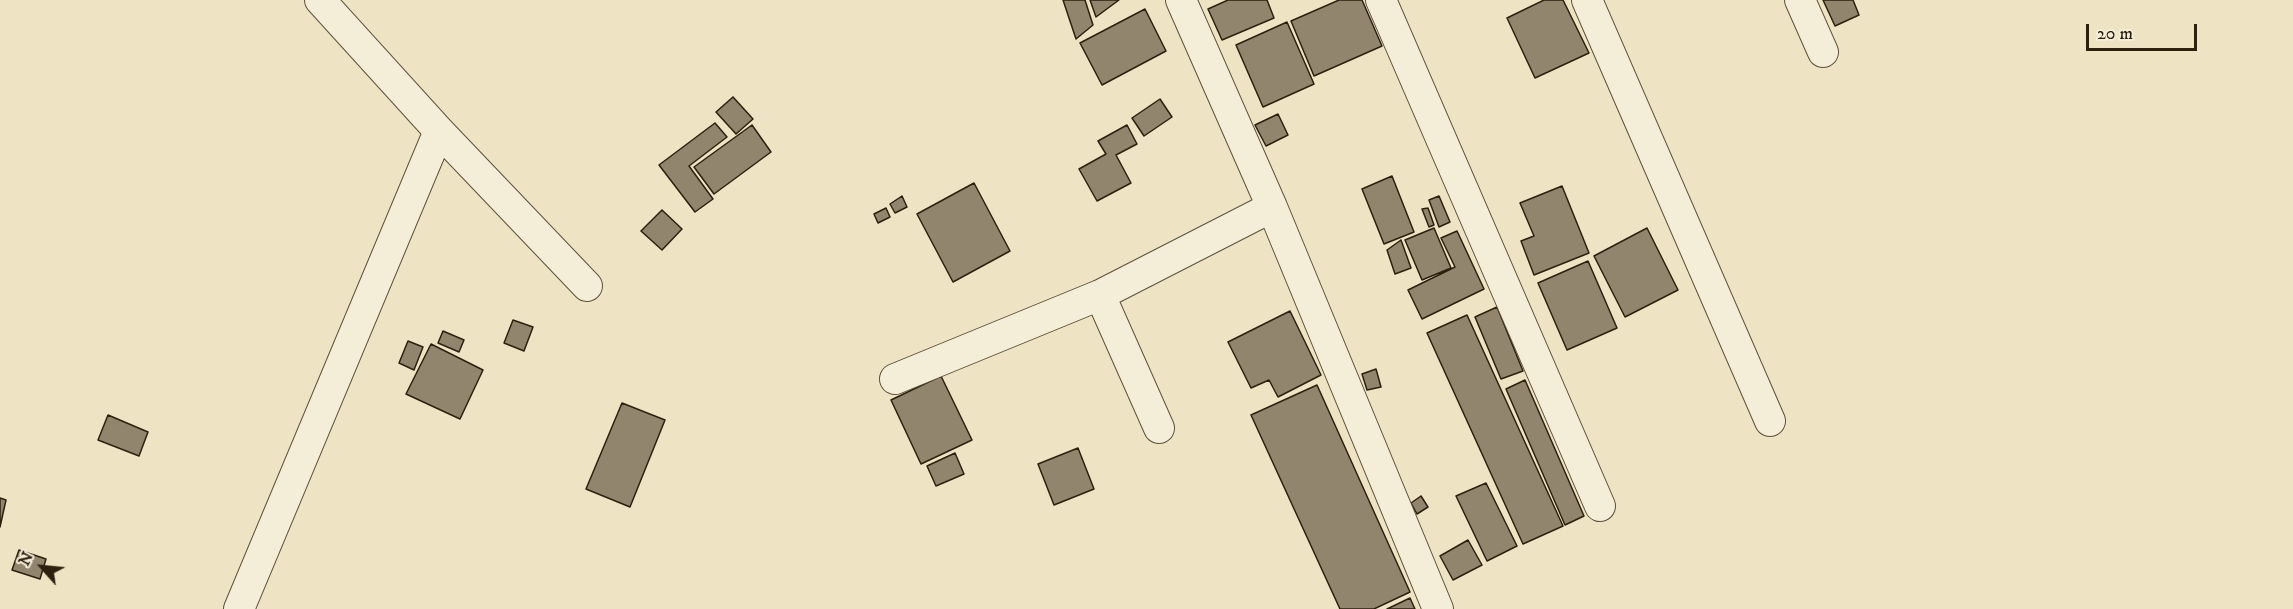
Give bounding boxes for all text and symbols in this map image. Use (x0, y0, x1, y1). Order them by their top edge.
scale bar (2089, 12, 2200, 50)
text: 20 m (2097, 23, 2133, 45)
north arrow (12, 537, 72, 597)
text: N (14, 548, 38, 569)

